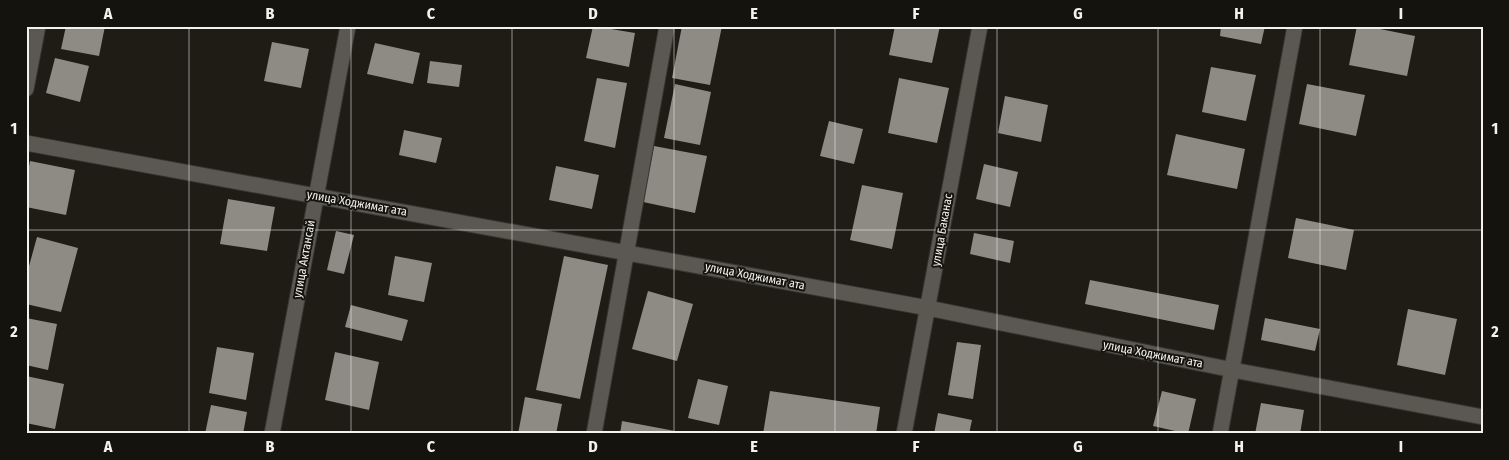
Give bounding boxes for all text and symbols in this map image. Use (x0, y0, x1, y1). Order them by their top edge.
text: A (103, 4, 113, 23)
text: B (266, 4, 275, 23)
text: C (427, 4, 436, 23)
text: D (588, 4, 598, 23)
text: E (750, 4, 758, 23)
text: F (912, 4, 920, 23)
text: G (1073, 4, 1083, 23)
text: H (1234, 4, 1244, 23)
text: I (1399, 4, 1403, 23)
text: 1 (11, 119, 17, 138)
text: 1 (1492, 119, 1498, 138)
street label: улица Ходжимат ата (306, 187, 408, 219)
street label: улица Баканас (929, 192, 955, 268)
street label: улица Актансай (290, 219, 318, 299)
street label: улица Ходжимат ата (704, 259, 806, 293)
text: 2 (9, 322, 18, 341)
text: 2 (1490, 322, 1499, 341)
street label: улица Ходжимат ата (1102, 337, 1204, 371)
text: A (103, 437, 113, 456)
text: B (266, 437, 275, 456)
text: C (427, 437, 436, 456)
text: D (588, 437, 598, 456)
text: E (750, 437, 758, 456)
text: F (912, 437, 920, 456)
text: G (1073, 437, 1083, 456)
text: H (1234, 437, 1244, 456)
text: I (1399, 437, 1403, 456)

